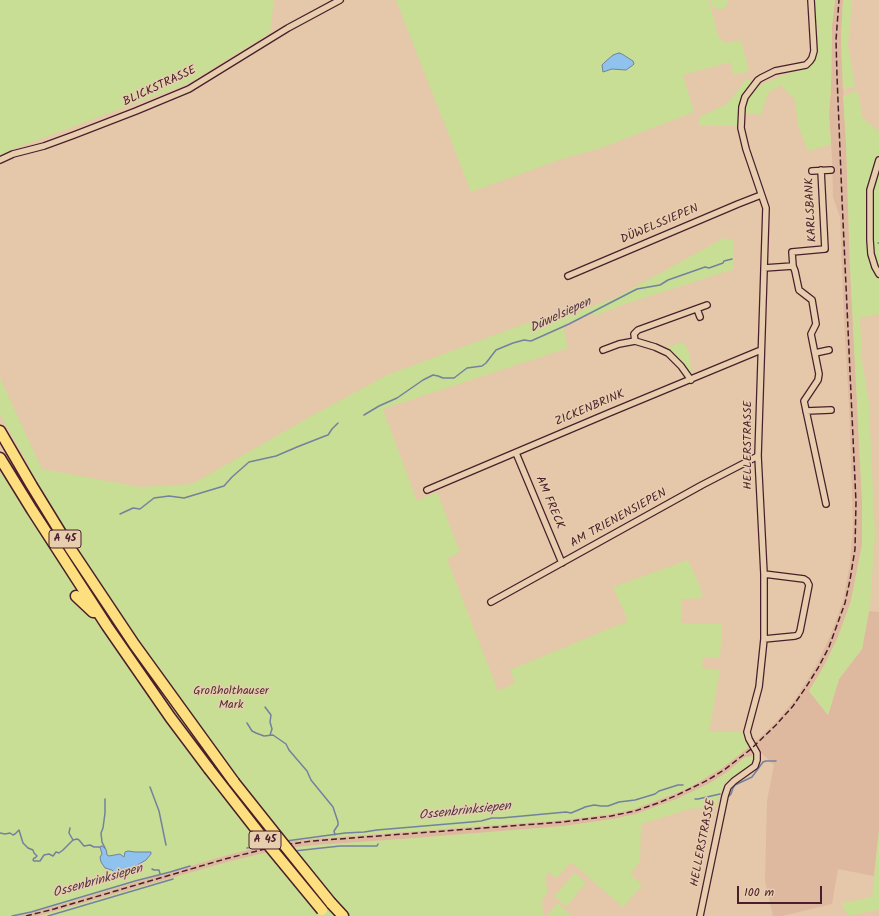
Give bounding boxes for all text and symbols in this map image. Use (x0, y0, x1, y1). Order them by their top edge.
street label: BLICKSTRASSE (121, 64, 199, 110)
street label: KARLSBANK (803, 177, 821, 243)
street label: DÜWELSSIEPEN (619, 202, 701, 248)
water label: Düwelsiepen (528, 295, 594, 337)
street label: ZICKENBRINK (553, 388, 627, 430)
street label: HELLERSTRASSE (742, 400, 756, 490)
street label: AM FRECK (531, 474, 567, 532)
street label: AM TRIENENSIEPEN (568, 487, 670, 551)
road number: A 45 (49, 530, 81, 548)
park label: Großholthauser Mark (193, 685, 269, 713)
street label: HELLERSTRASSE (688, 798, 720, 888)
water label: Ossenbrinksiepen (418, 799, 512, 825)
road number: A 45 (249, 831, 281, 849)
water label: Ossenbrinksiepen (51, 862, 145, 902)
scale bar (739, 878, 824, 904)
text: 100 m (744, 883, 774, 902)

